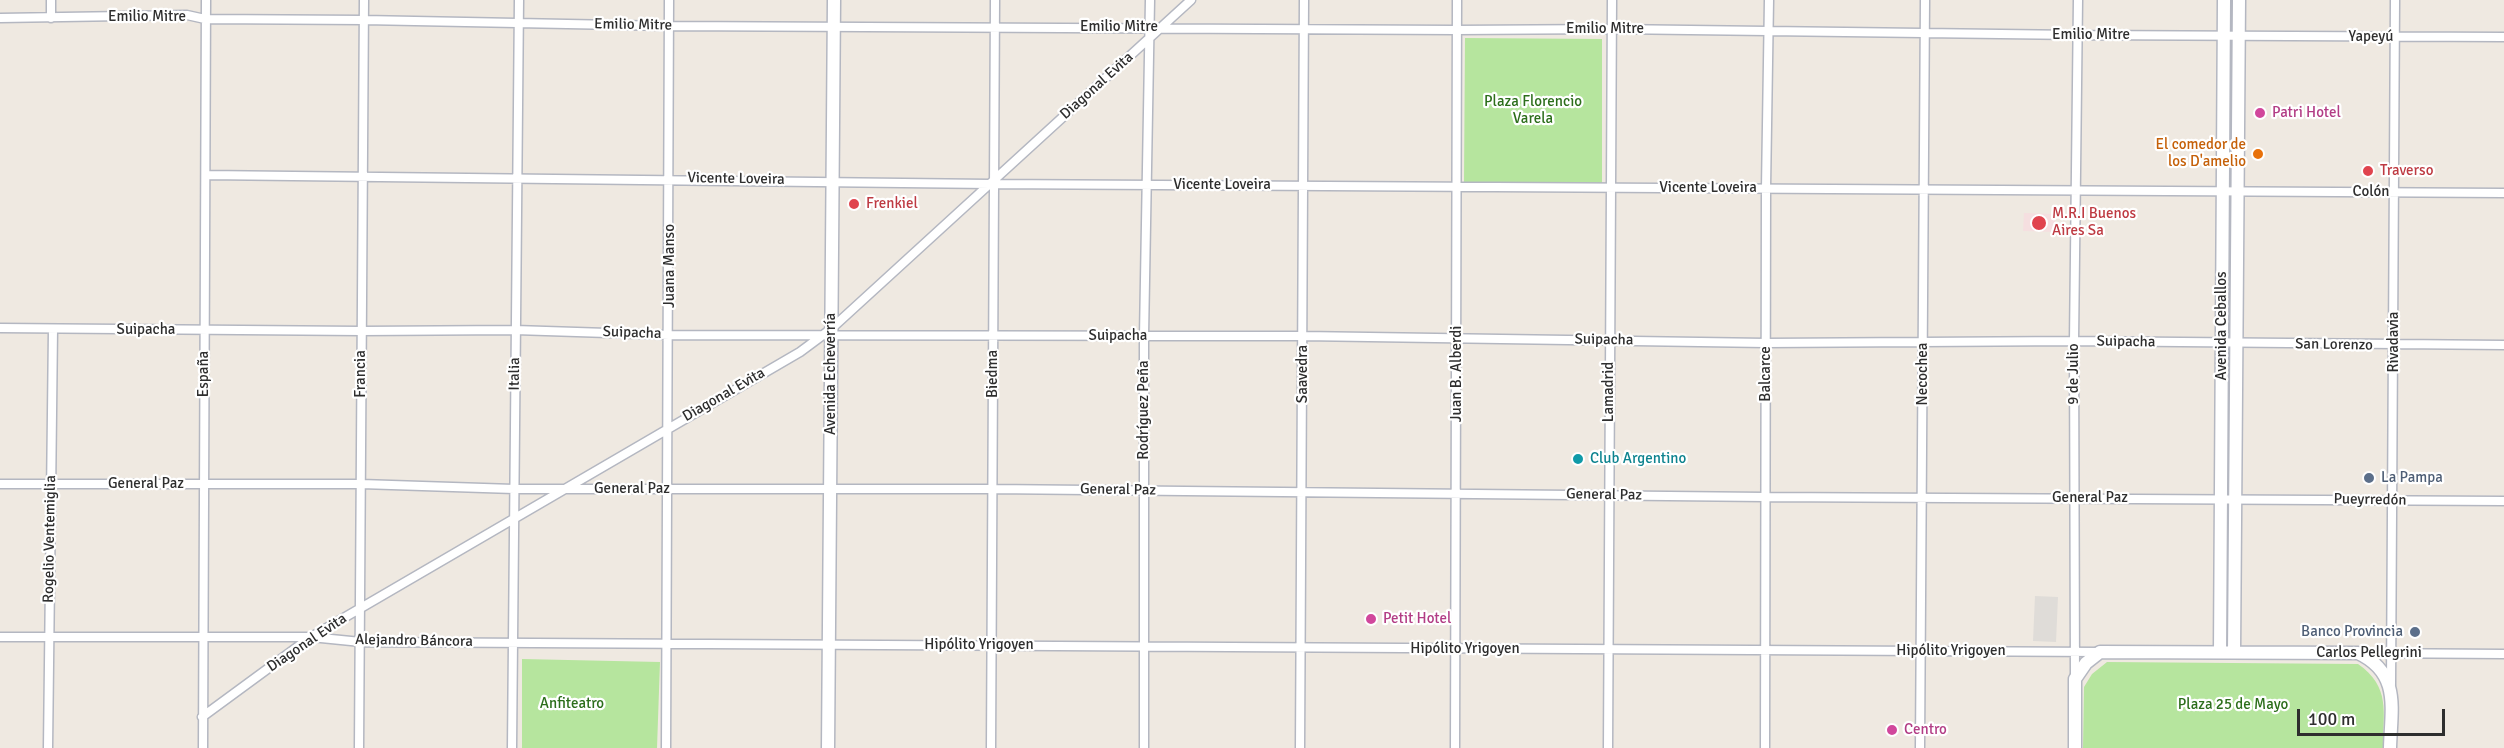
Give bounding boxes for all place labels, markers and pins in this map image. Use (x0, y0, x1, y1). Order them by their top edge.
place label: Patri Hotel (2272, 104, 2341, 122)
marker: Patri Hotel (2253, 106, 2267, 120)
place label: El comedor de los D'amelio (2156, 136, 2246, 171)
marker: El comedor de los D'amelio (2251, 147, 2265, 161)
place label: Traverso (2380, 162, 2433, 180)
marker: Traverso (2361, 164, 2375, 178)
place label: Frenkiel (866, 195, 918, 213)
marker: Frenkiel (847, 197, 861, 211)
place label: M.R.I Buenos Aires Sa (2052, 205, 2136, 240)
marker: M.R.I Buenos Aires Sa (2030, 214, 2048, 232)
place label: Club Argentino (1590, 450, 1686, 468)
marker: Club Argentino (1571, 452, 1585, 466)
place label: La Pampa (2381, 469, 2443, 487)
marker: La Pampa (2362, 471, 2376, 485)
place label: Petit Hotel (1383, 610, 1451, 628)
marker: Petit Hotel (1364, 612, 1378, 626)
place label: Banco Provincia (2301, 623, 2403, 641)
marker: Banco Provincia (2408, 625, 2422, 639)
place label: Centro (1904, 721, 1947, 739)
marker: Centro (1885, 723, 1899, 737)

